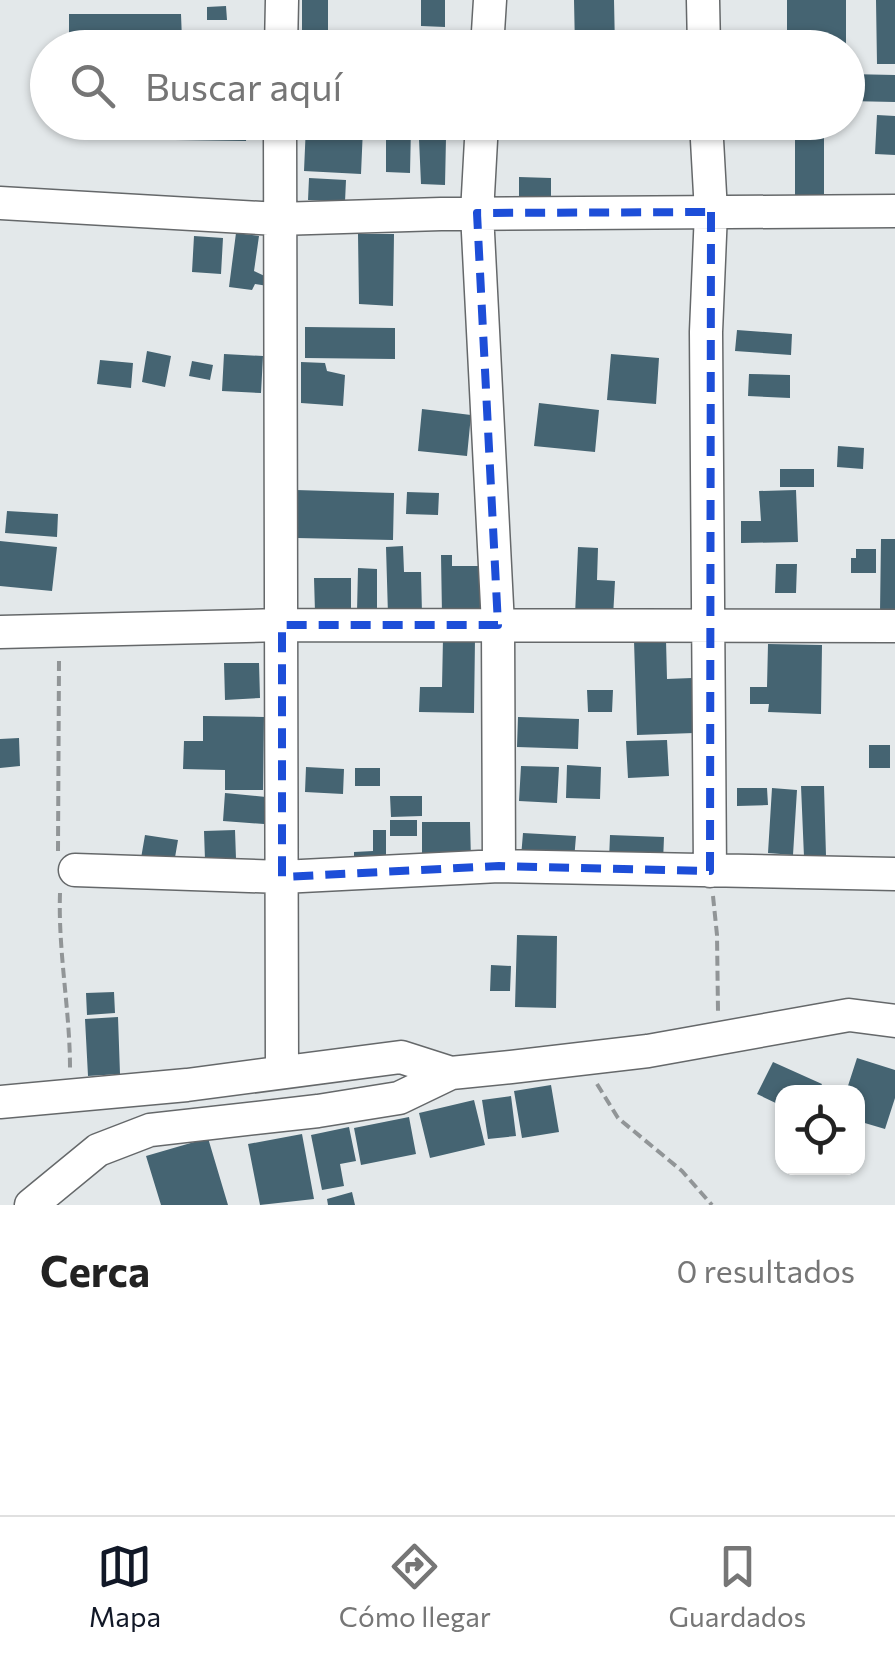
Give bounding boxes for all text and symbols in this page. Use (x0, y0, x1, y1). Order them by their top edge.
search box (30, 30, 865, 140)
icon: search (65, 58, 120, 113)
text: Buscar aquí (145, 62, 342, 109)
map controls (775, 1085, 865, 1175)
button: locate (775, 1085, 865, 1175)
text: Cerca (40, 1244, 150, 1296)
text: 0 resultados (677, 1250, 855, 1290)
tab: Mapa (89, 1539, 161, 1633)
tab: Cómo llegar (339, 1539, 491, 1633)
tab: Guardados (669, 1539, 806, 1633)

